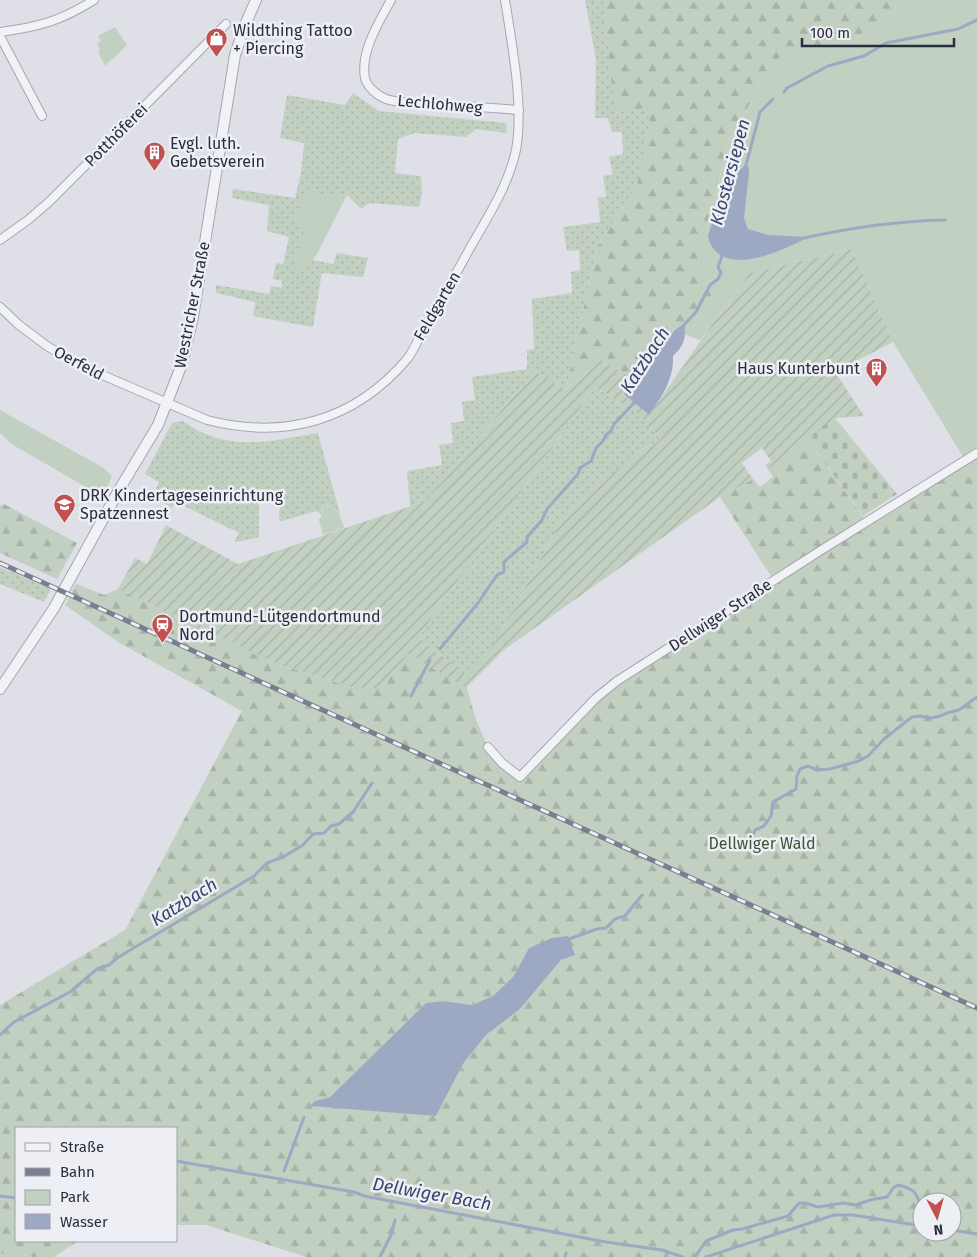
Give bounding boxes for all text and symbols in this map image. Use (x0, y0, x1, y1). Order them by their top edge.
scale bar (802, 15, 954, 47)
place label: Wildthing Tattoo + Piercing (233, 21, 353, 58)
text: 100 m (810, 24, 850, 42)
shop icon: Wildthing Tattoo + Piercing (205, 27, 229, 58)
street label: Lechlohweg (397, 91, 484, 117)
street label: Potthöferei (81, 100, 151, 170)
water label: Klostersiepen (705, 117, 755, 227)
place label: Evgl. luth. Gebetsverein (170, 134, 265, 171)
building icon: Evgl. luth. Gebetsverein (142, 140, 166, 171)
street label: Westricher Straße (170, 240, 214, 370)
street label: Feldgarten (410, 268, 464, 344)
water label: Katzbach (616, 323, 674, 397)
street label: Oerfeld (51, 342, 107, 384)
building icon: Haus Kunterbunt (864, 356, 888, 387)
place label: Haus Kunterbunt (737, 359, 860, 378)
place label: DRK Kindertageseinrichtung Spatzennest (80, 486, 284, 523)
school or university icon: DRK Kindertageseinrichtung Spatzennest (52, 492, 76, 523)
street label: Dellwiger Straße (665, 575, 775, 655)
place label: Dortmund-Lütgendortmund Nord (179, 607, 381, 644)
station icon: Dortmund-Lütgendortmund Nord (151, 613, 175, 644)
park label: Dellwiger Wald (708, 834, 816, 853)
water label: Katzbach (147, 873, 221, 931)
legend (15, 1127, 178, 1242)
text: Straße (60, 1138, 104, 1156)
text: Bahn (60, 1163, 95, 1181)
water label: Dellwiger Bach (371, 1173, 493, 1215)
text: Park (60, 1188, 90, 1206)
north arrow (912, 1192, 962, 1242)
text: Wasser (60, 1213, 108, 1231)
text: N (933, 1220, 944, 1238)

